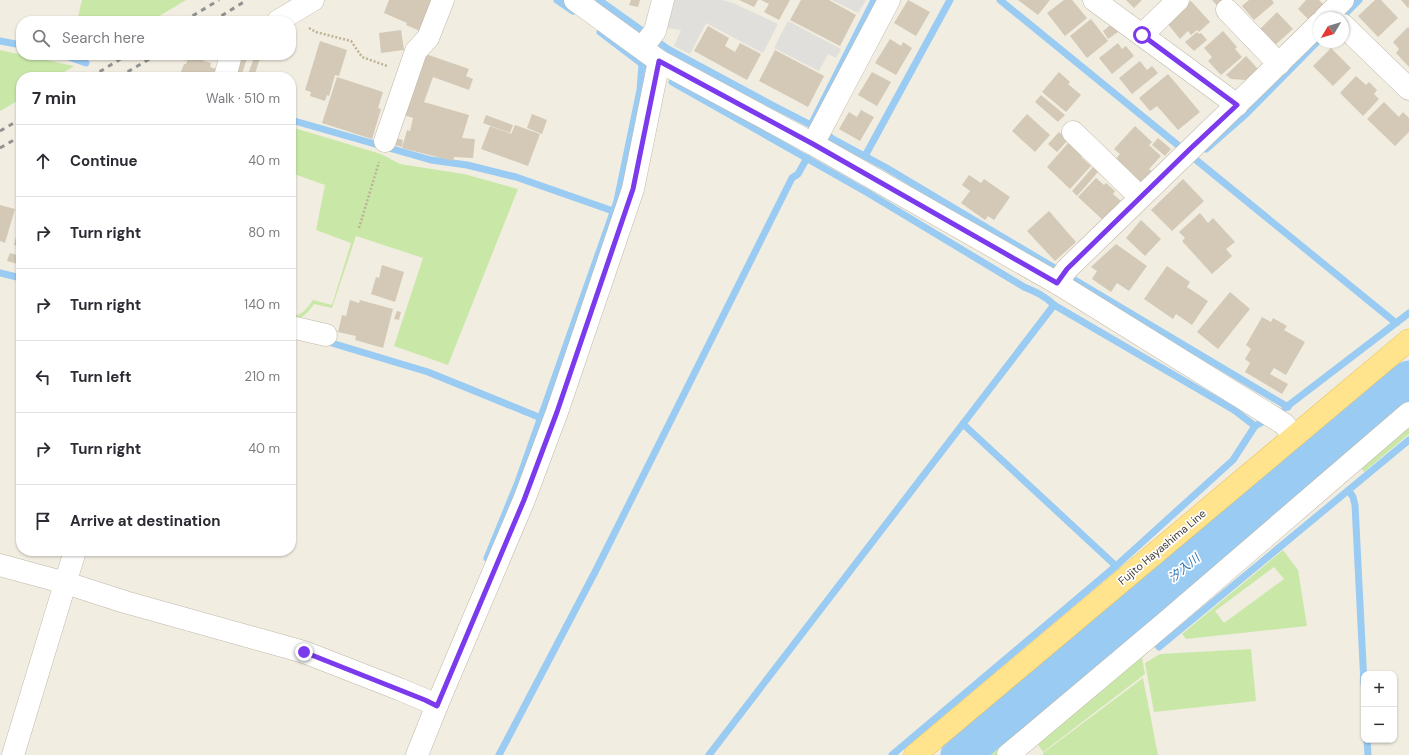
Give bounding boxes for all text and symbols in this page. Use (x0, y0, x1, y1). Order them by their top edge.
north arrow (1313, 12, 1349, 48)
search box (16, 16, 296, 60)
route start (1133, 26, 1151, 44)
icon: search (30, 27, 52, 49)
text: Search here (62, 28, 145, 48)
text: 7 min (32, 87, 76, 109)
text: Walk · 510 m (206, 90, 280, 107)
icon: ahead (32, 150, 54, 172)
text: Continue (70, 151, 138, 171)
text: 40 m (248, 152, 280, 169)
icon: right (32, 222, 54, 244)
text: Turn right (70, 223, 141, 243)
text: 80 m (248, 224, 280, 241)
icon: right (32, 294, 54, 316)
text: Turn right (70, 295, 141, 315)
text: 140 m (244, 296, 280, 313)
icon: left (32, 366, 54, 388)
text: Turn left (70, 367, 131, 387)
text: 210 m (245, 368, 280, 385)
icon: right (32, 438, 54, 460)
text: Turn right (70, 439, 141, 459)
text: 40 m (248, 440, 280, 457)
street label: Fujito Hayashima Line (1115, 506, 1209, 588)
icon: arrive (32, 510, 54, 532)
text: Arrive at destination (70, 511, 221, 531)
water label: 汐入川 (1165, 549, 1204, 586)
route end (295, 643, 313, 661)
map controls (1361, 671, 1397, 743)
button: + (1361, 671, 1397, 707)
button: − (1361, 707, 1397, 743)

